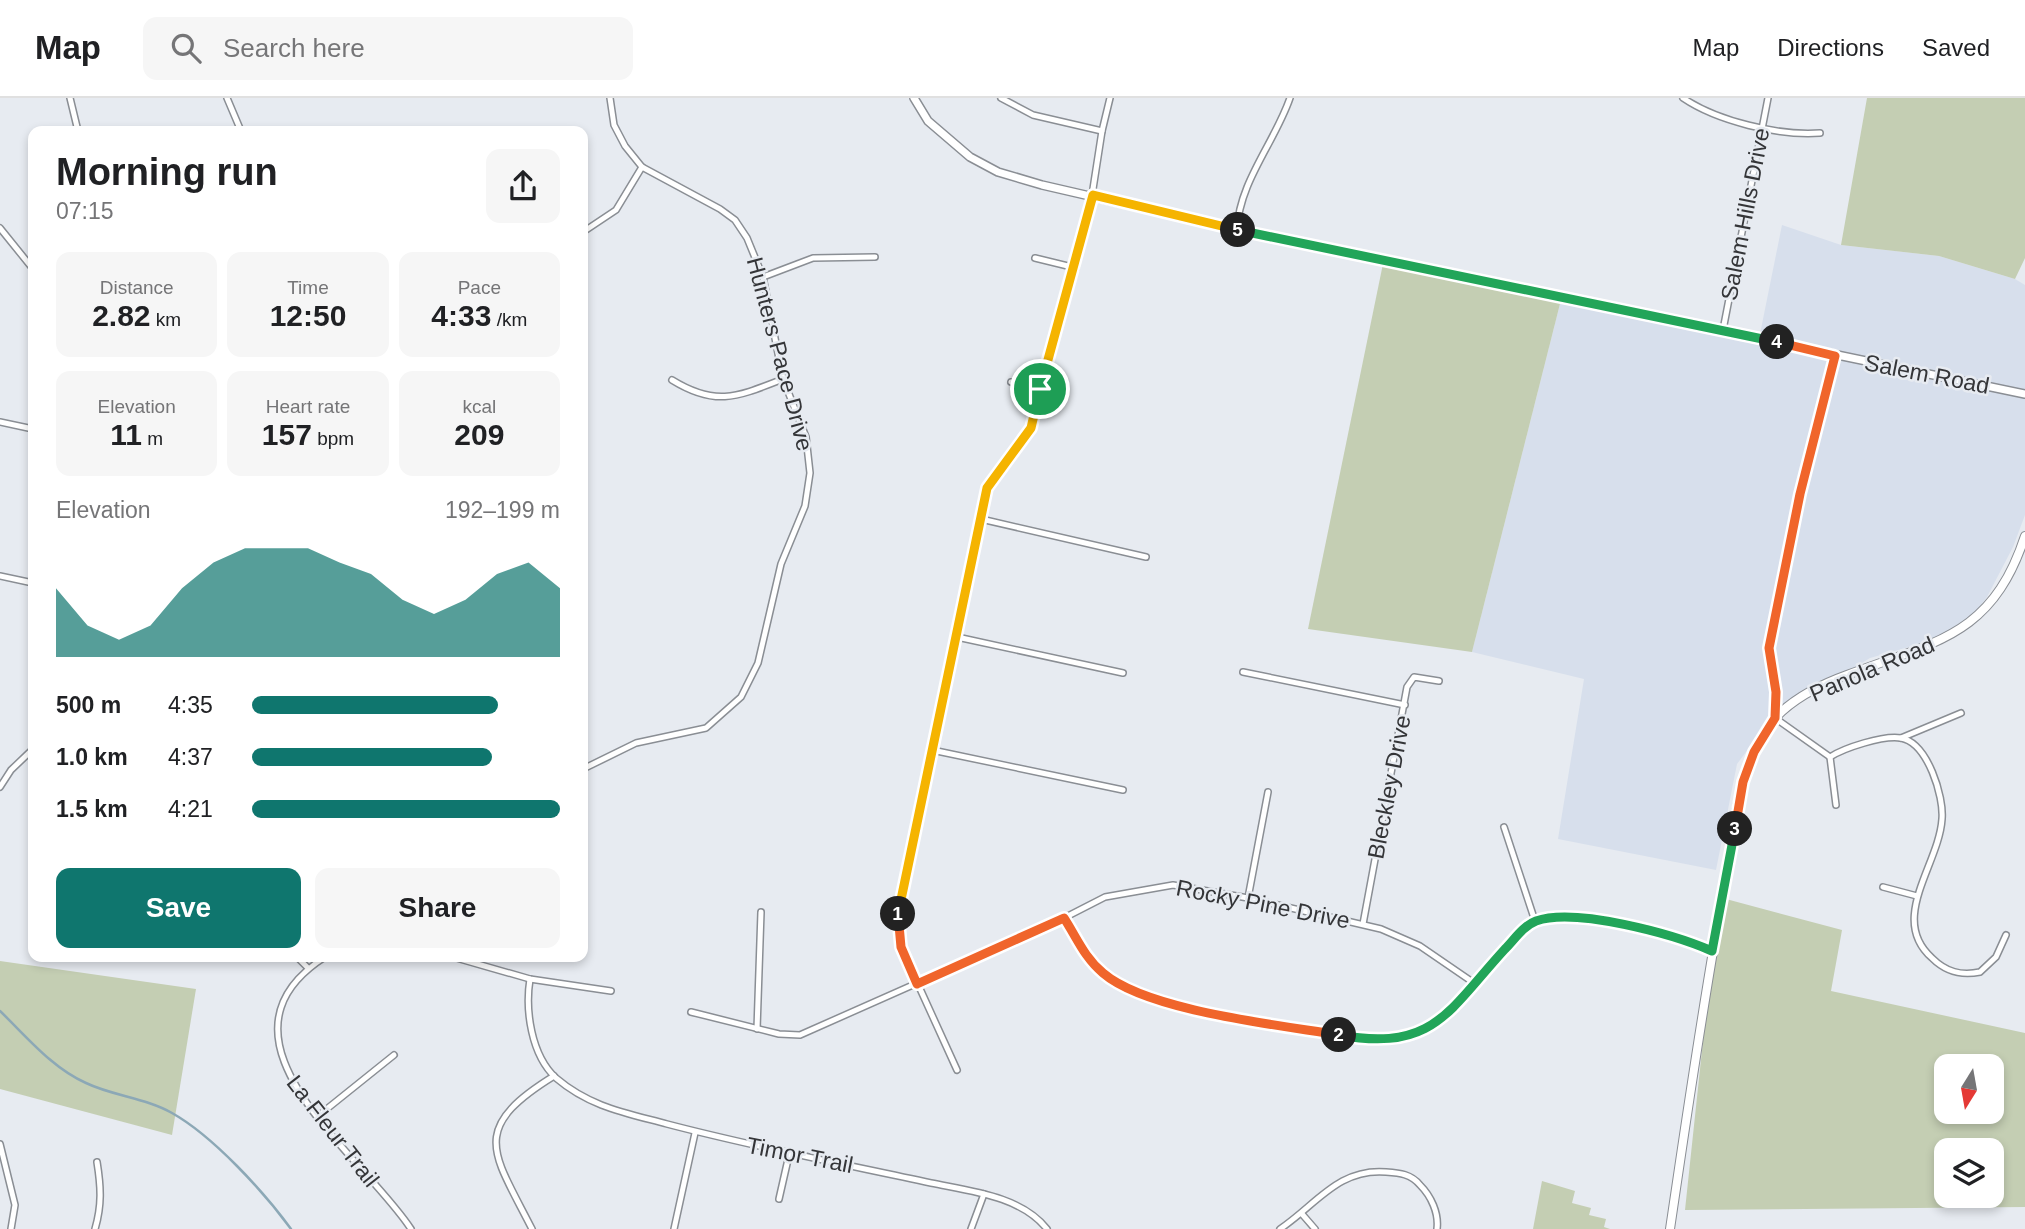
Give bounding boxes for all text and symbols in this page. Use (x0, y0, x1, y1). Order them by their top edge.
search box (143, 17, 633, 80)
text: Map (35, 29, 101, 66)
icon: search (167, 29, 205, 67)
text: Search here (223, 33, 365, 63)
text: Map (1693, 34, 1739, 61)
text: Directions (1777, 34, 1884, 61)
text: Saved (1922, 34, 1990, 61)
street label: Salem Hills Drive (1716, 126, 1774, 302)
button: share (486, 149, 560, 223)
text: Morning run (56, 151, 278, 193)
text: 07:15 (56, 198, 114, 224)
pin: 5 (1220, 212, 1256, 248)
text: 5 (1232, 219, 1243, 240)
street label: Hunters Pace Drive (742, 254, 818, 454)
text: Distance (100, 277, 174, 298)
text: Time (287, 277, 329, 298)
text: Pace (458, 277, 501, 298)
text: 2.82 (92, 299, 151, 332)
text: 12:50 (270, 299, 346, 332)
text: 4:33 (431, 299, 491, 332)
text: km (151, 309, 181, 330)
text: /km (491, 309, 527, 330)
pin: 4 (1760, 324, 1795, 360)
text: 4 (1771, 331, 1782, 352)
street label: Salem Road (1862, 349, 1992, 399)
pin (1010, 359, 1070, 419)
icon: arrive (1021, 370, 1059, 408)
text: Elevation (98, 396, 176, 417)
text: Heart rate (266, 396, 350, 417)
text: kcal (462, 396, 496, 417)
text: 11 (110, 418, 142, 451)
text: 157 (262, 418, 312, 451)
text: 209 (454, 418, 504, 451)
text: m (142, 428, 163, 449)
text: bpm (312, 428, 354, 449)
text: Elevation (56, 497, 151, 523)
text: 192–199 m (445, 497, 560, 523)
street label: Panola Road (1806, 631, 1938, 707)
text: 500 m (56, 692, 121, 718)
text: 4:35 (168, 692, 213, 718)
street label: Bleckley Drive (1362, 713, 1416, 861)
text: 1.0 km (56, 744, 128, 770)
text: 4:37 (168, 744, 213, 770)
text: 1.5 km (56, 796, 128, 822)
text: 4:21 (168, 796, 213, 822)
pin: 3 (1718, 812, 1752, 846)
text: 3 (1729, 818, 1740, 839)
button: Save (56, 868, 301, 948)
button: Share (315, 868, 560, 948)
street label: Rocky Pine Drive (1174, 874, 1352, 934)
pin: 1 (880, 896, 916, 932)
text: 1 (892, 903, 903, 924)
pin: 2 (1322, 1018, 1356, 1052)
text: 2 (1333, 1024, 1344, 1045)
north arrow (1934, 1054, 2004, 1124)
map controls (1934, 1054, 2004, 1208)
street label: La Fleur Trail (281, 1070, 385, 1192)
street label: Timor Trail (745, 1132, 855, 1178)
button: layers (1934, 1138, 2004, 1208)

